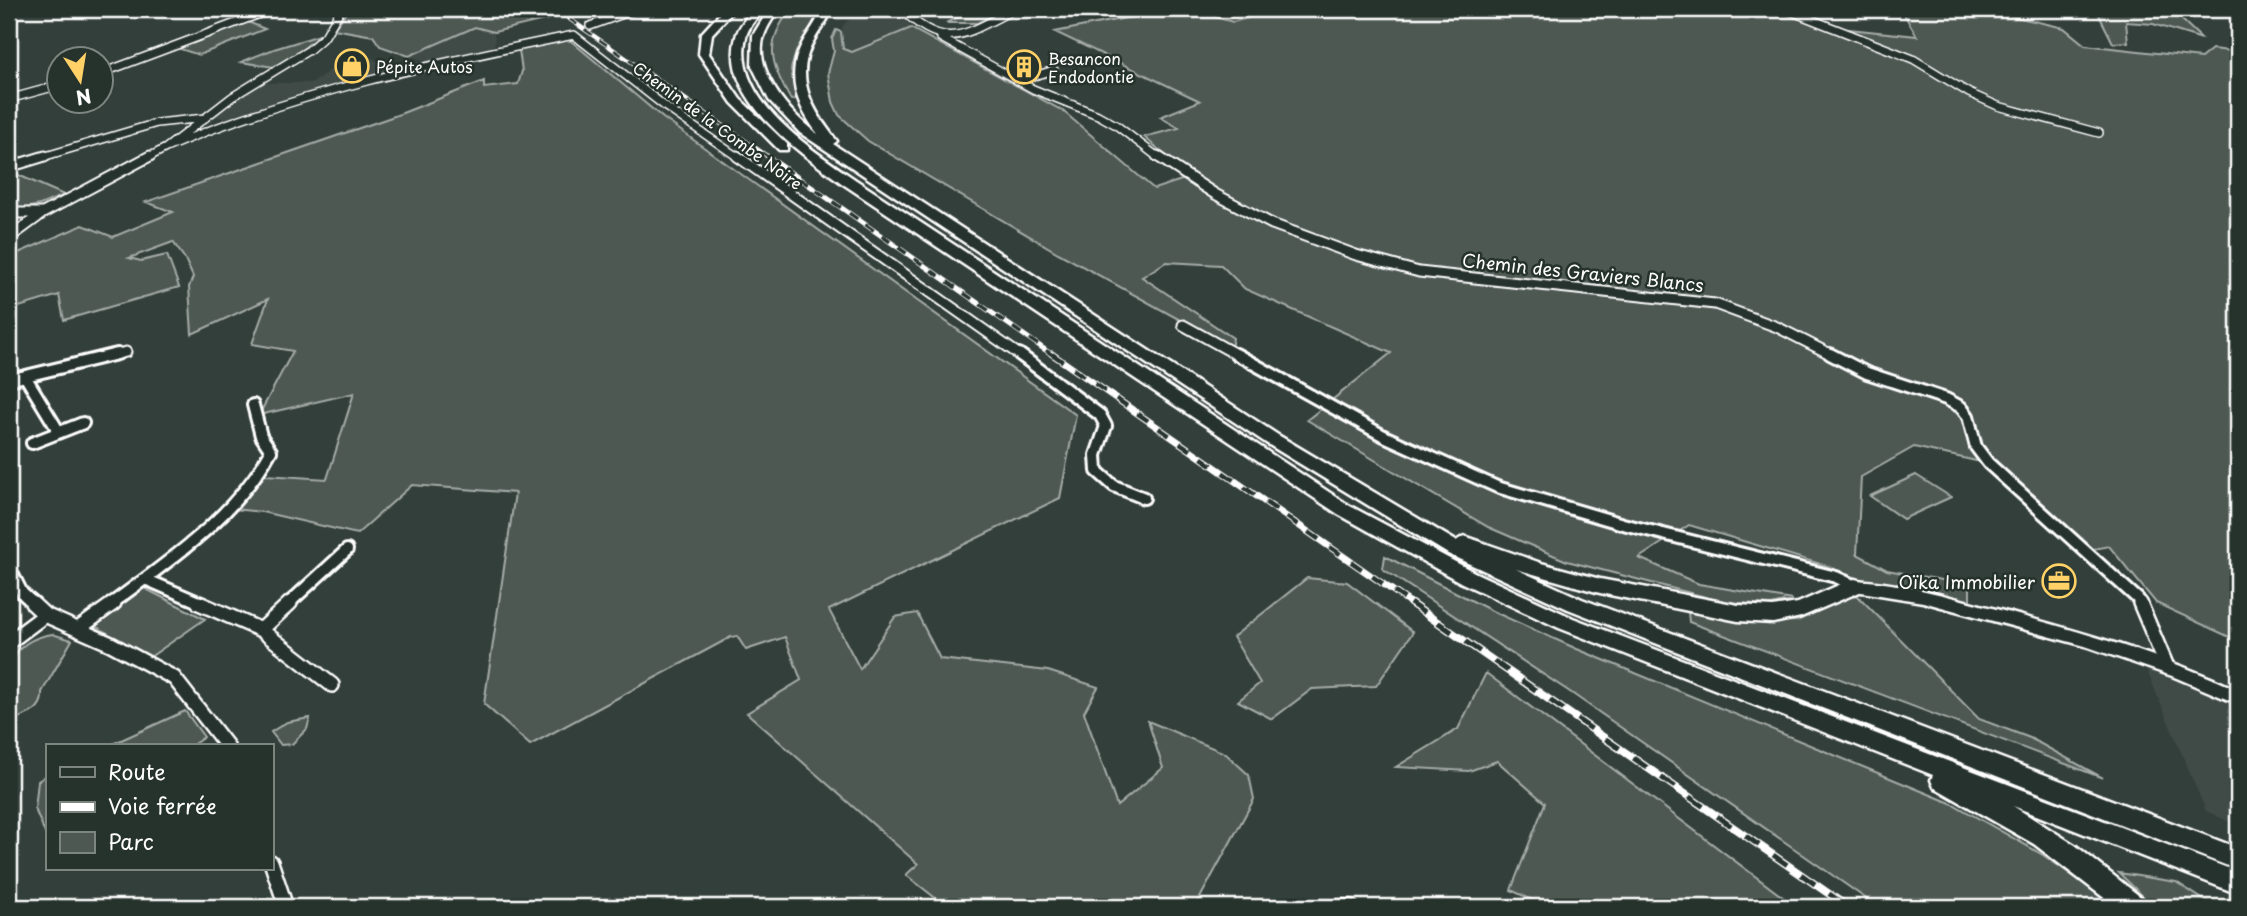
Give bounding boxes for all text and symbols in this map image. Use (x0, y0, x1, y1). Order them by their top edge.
north arrow (46, 46, 116, 116)
place label: Besancon Endodontie (1048, 46, 1134, 88)
shop icon: Pépite Autos (333, 47, 371, 85)
building icon: Besancon Endodontie (1005, 48, 1043, 86)
place label: Pépite Autos (376, 54, 473, 78)
street label: Chemin de la Combe Noire (628, 55, 808, 195)
text: N (73, 82, 94, 113)
street label: Chemin des Graviers Blancs (1461, 246, 1705, 298)
office icon: Oïka Immobilier (2040, 562, 2078, 600)
place label: Oïka Immobilier (1899, 568, 2036, 595)
legend (46, 744, 273, 870)
text: Route (108, 755, 166, 787)
text: Voie ferrée (108, 789, 217, 821)
text: Parc (108, 825, 154, 857)

